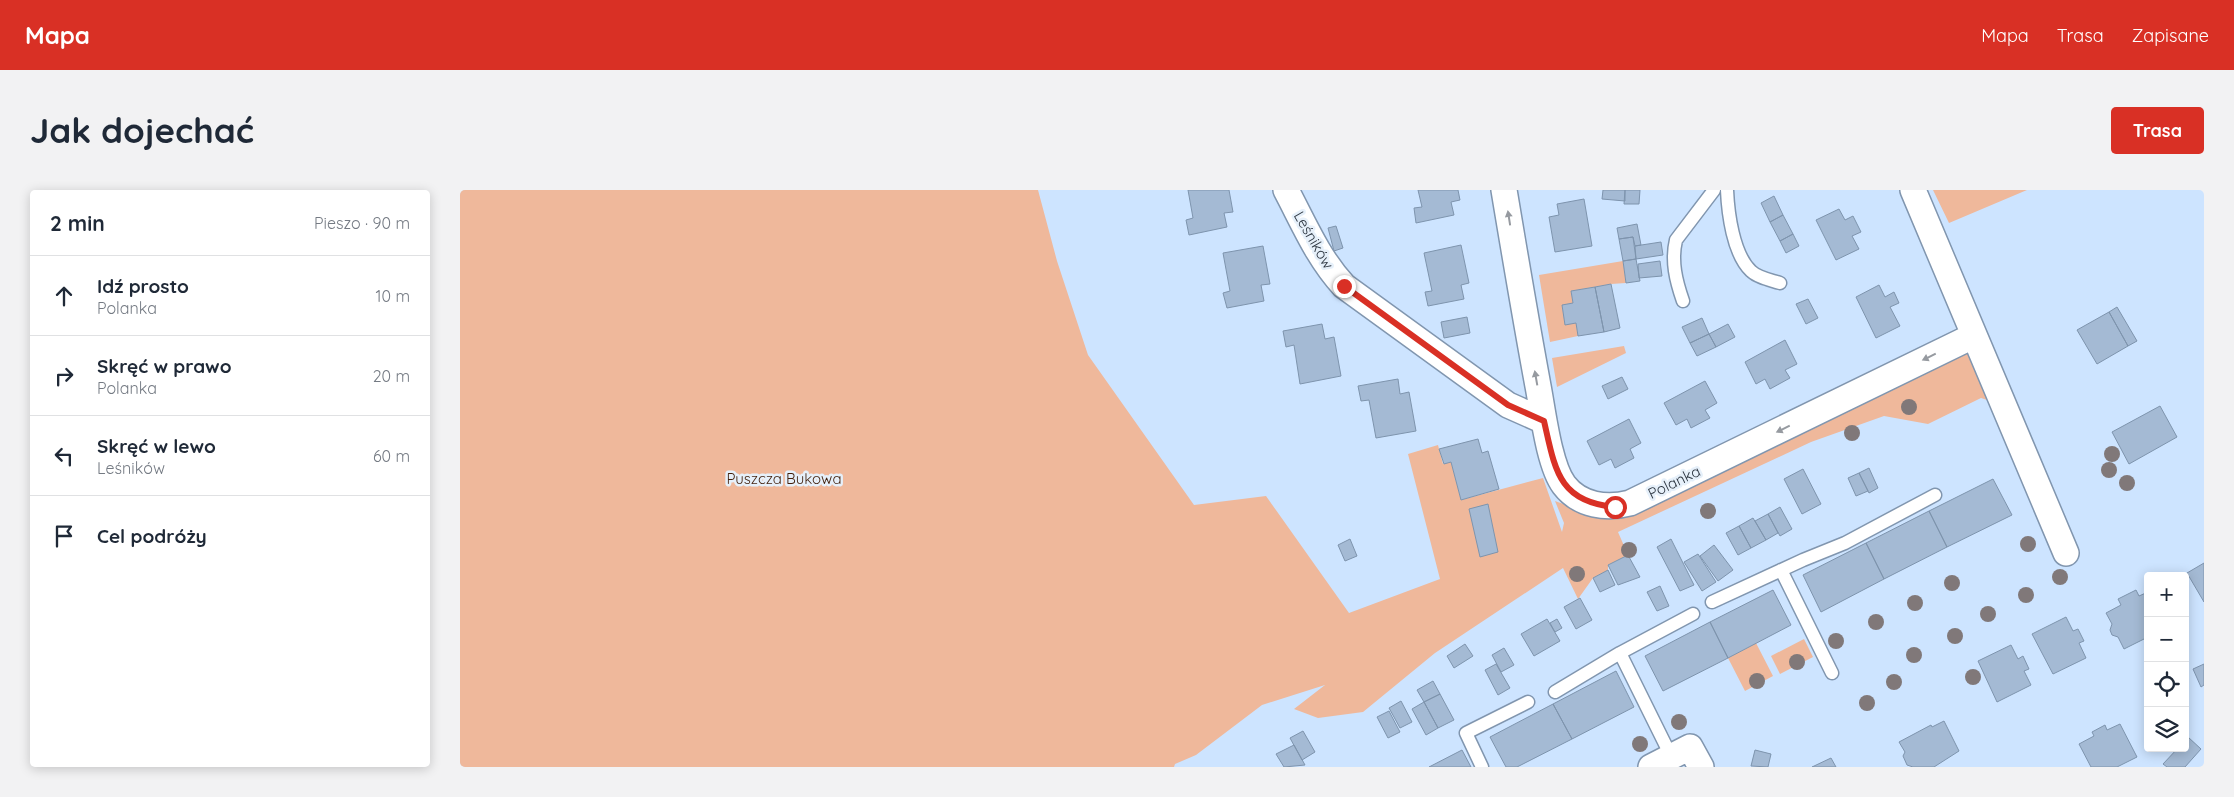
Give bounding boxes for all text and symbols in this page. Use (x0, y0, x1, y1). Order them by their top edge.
text: Mapa (25, 20, 90, 50)
text: Mapa (1981, 24, 2029, 47)
text: Trasa (2057, 24, 2104, 47)
text: Zapisane (2132, 24, 2209, 47)
button: Trasa (2111, 107, 2204, 154)
text: Jak dojechać (30, 108, 254, 152)
street label: Leśników (1290, 208, 1338, 272)
one-way arrow (1504, 209, 1512, 225)
text: 2 min (50, 210, 105, 236)
text: Pieszo · 90 m (314, 213, 410, 233)
text: Idź prosto (97, 274, 189, 298)
route end (1333, 275, 1356, 298)
icon: ahead (50, 282, 78, 310)
text: 10 m (376, 286, 410, 306)
text: Polanka (97, 298, 157, 318)
one-way arrow (1922, 353, 1937, 361)
text: Skręć w prawo (97, 354, 232, 378)
icon: right (50, 362, 78, 390)
text: 20 m (373, 366, 410, 386)
one-way arrow (1532, 369, 1540, 385)
text: Polanka (97, 378, 157, 398)
one-way arrow (1776, 424, 1791, 433)
text: Skręć w lewo (97, 434, 216, 458)
icon: left (50, 442, 78, 470)
text: 60 m (373, 446, 410, 466)
text: Leśników (97, 458, 165, 478)
street label: Polanka (1645, 461, 1703, 503)
park label: Puszcza Bukowa (726, 469, 842, 488)
route start (1604, 496, 1627, 519)
icon: arrive (50, 522, 78, 550)
text: Cel podróży (97, 524, 207, 548)
map controls (2144, 572, 2189, 752)
button: + (2144, 572, 2189, 617)
button: − (2144, 617, 2189, 662)
button: locate (2144, 662, 2189, 707)
button: layers (2144, 707, 2189, 752)

